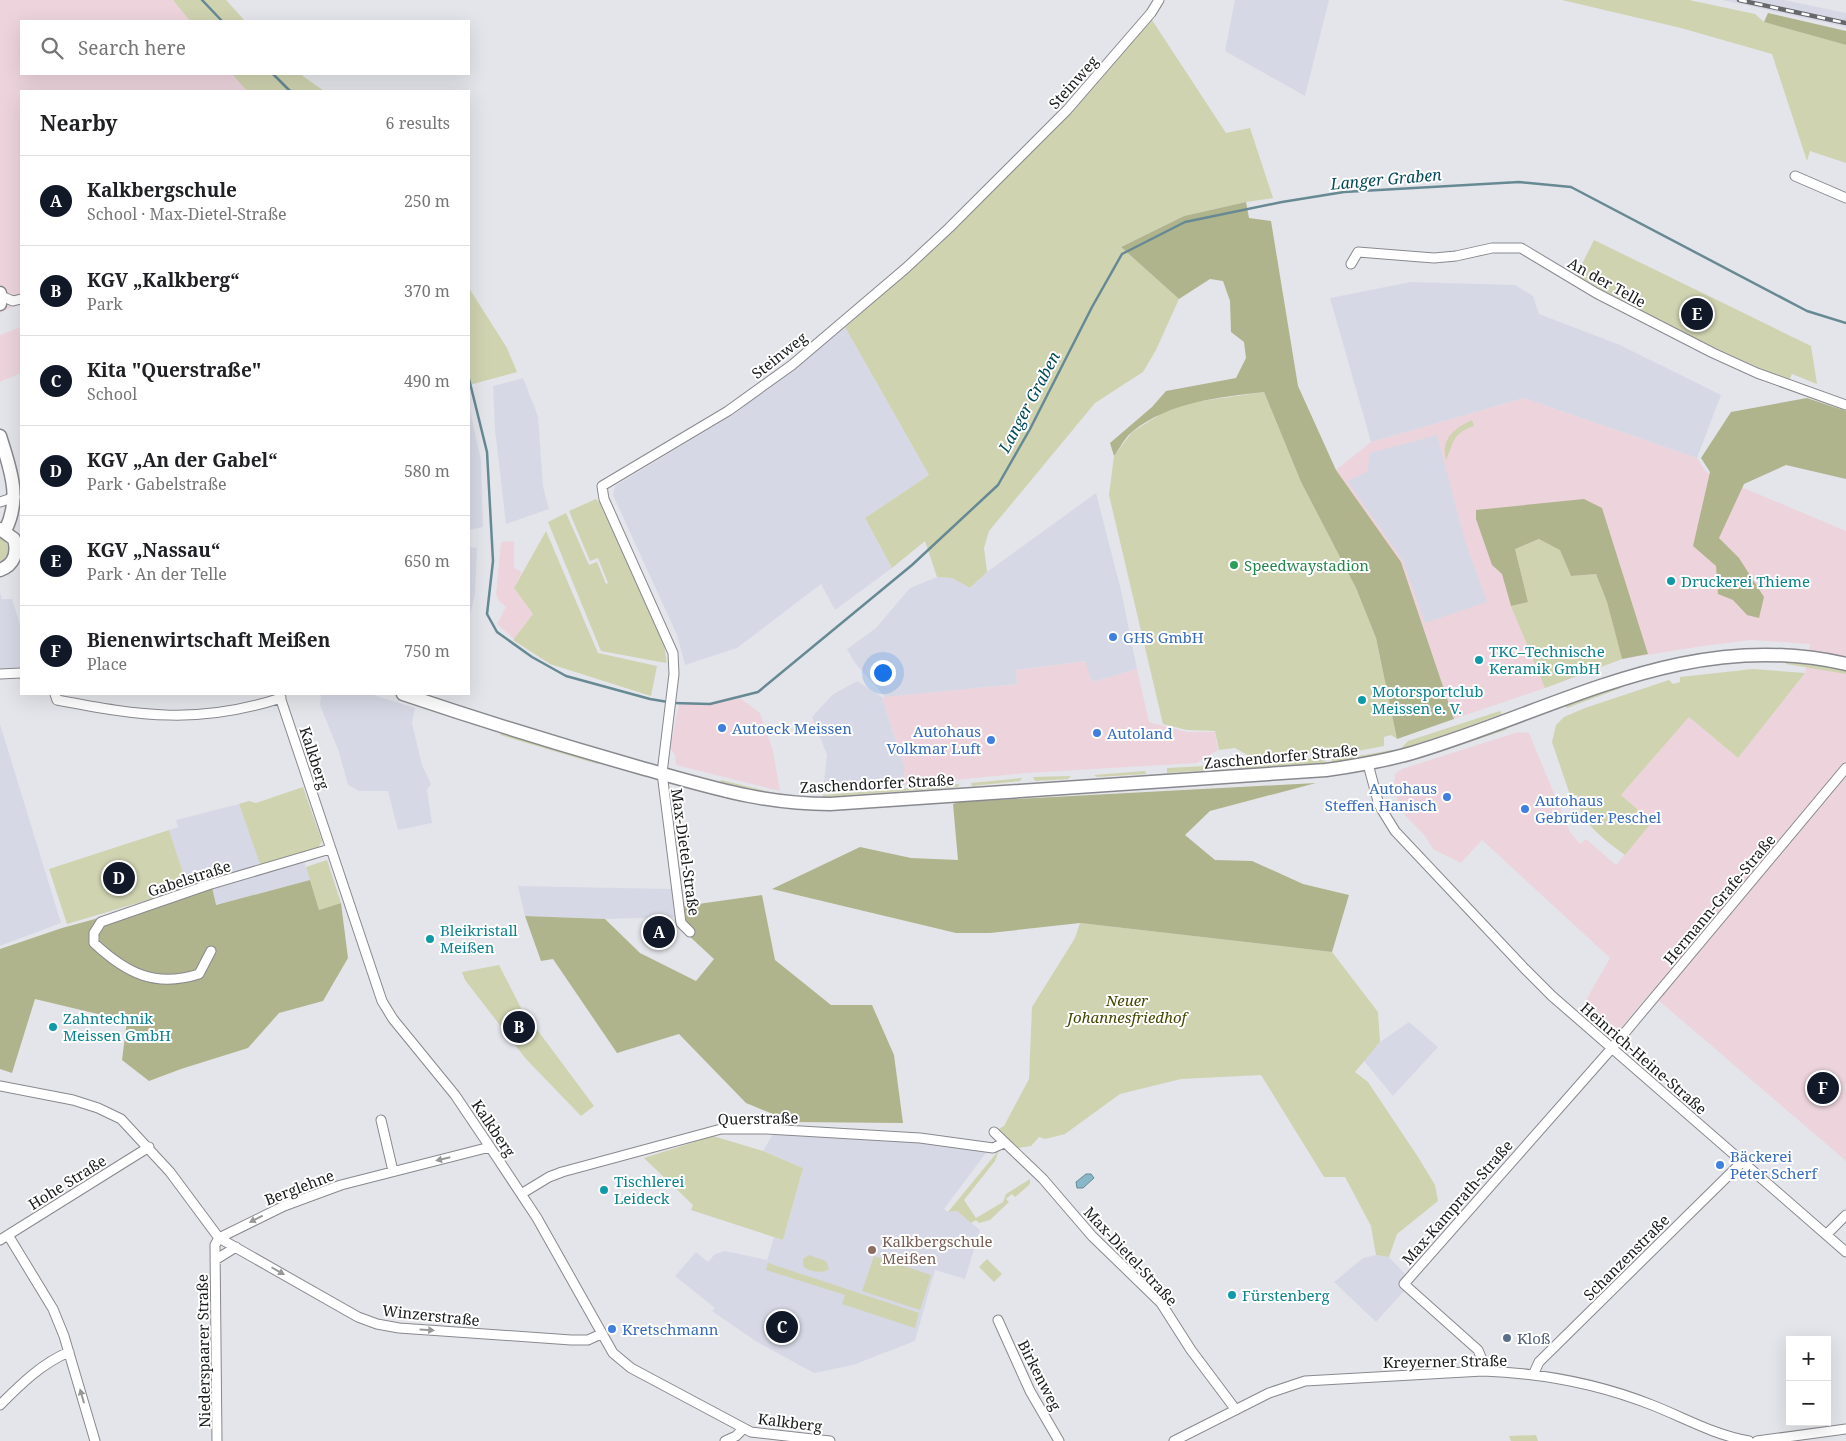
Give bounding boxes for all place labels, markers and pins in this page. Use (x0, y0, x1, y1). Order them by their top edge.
pin: E (1681, 295, 1713, 333)
place label: Speedwaystadion (1244, 555, 1369, 575)
marker: Speedwaystadion (1228, 559, 1240, 571)
place label: Druckerei Thieme (1681, 571, 1810, 591)
marker: Druckerei Thieme (1665, 575, 1677, 587)
place label: GHS GmbH (1123, 627, 1204, 647)
marker: GHS GmbH (1107, 631, 1119, 643)
place label: TKC–Technische Keramik GmbH (1489, 641, 1605, 678)
marker: TKC–Technische Keramik GmbH (1473, 654, 1485, 666)
place label: Motorsportclub Meissen e. V. (1372, 681, 1483, 718)
marker: Motorsportclub Meissen e. V. (1356, 694, 1368, 706)
place label: Autoeck Meissen (732, 718, 852, 738)
place label: Autohaus Volkmar Luft (886, 721, 981, 758)
marker: Autoeck Meissen (716, 722, 728, 734)
place label: Autoland (1107, 723, 1173, 743)
marker: Autoland (1091, 727, 1103, 739)
marker: Autohaus Volkmar Luft (985, 734, 997, 746)
place label: Autohaus Steffen Hanisch (1325, 778, 1437, 815)
place label: Autohaus Gebrüder Peschel (1535, 790, 1662, 827)
marker: Autohaus Steffen Hanisch (1441, 791, 1453, 803)
marker: Autohaus Gebrüder Peschel (1519, 803, 1531, 815)
pin: D (103, 859, 135, 897)
pin: A (643, 913, 675, 951)
place label: Bleikristall Meißen (440, 920, 518, 957)
marker: Bleikristall Meißen (424, 933, 436, 945)
place label: Zahntechnik Meissen GmbH (63, 1008, 171, 1045)
pin: B (503, 1008, 535, 1046)
marker: Zahntechnik Meissen GmbH (47, 1021, 59, 1033)
pin: F (1807, 1069, 1839, 1107)
place label: Bäckerei Peter Scherf (1730, 1146, 1819, 1183)
marker: Bäckerei Peter Scherf (1714, 1159, 1726, 1171)
place label: Tischlerei Leideck (614, 1171, 684, 1208)
marker: Tischlerei Leideck (598, 1184, 610, 1196)
place label: Kalkbergschule Meißen (882, 1231, 993, 1268)
marker: Kalkbergschule Meißen (866, 1244, 878, 1256)
place label: Fürstenberg (1242, 1285, 1330, 1305)
marker: Fürstenberg (1226, 1289, 1238, 1301)
pin: C (766, 1308, 798, 1346)
place label: Kretschmann (622, 1319, 719, 1339)
marker: Kretschmann (606, 1323, 618, 1335)
place label: Kloß (1517, 1328, 1551, 1348)
marker: Kloß (1501, 1332, 1513, 1344)

